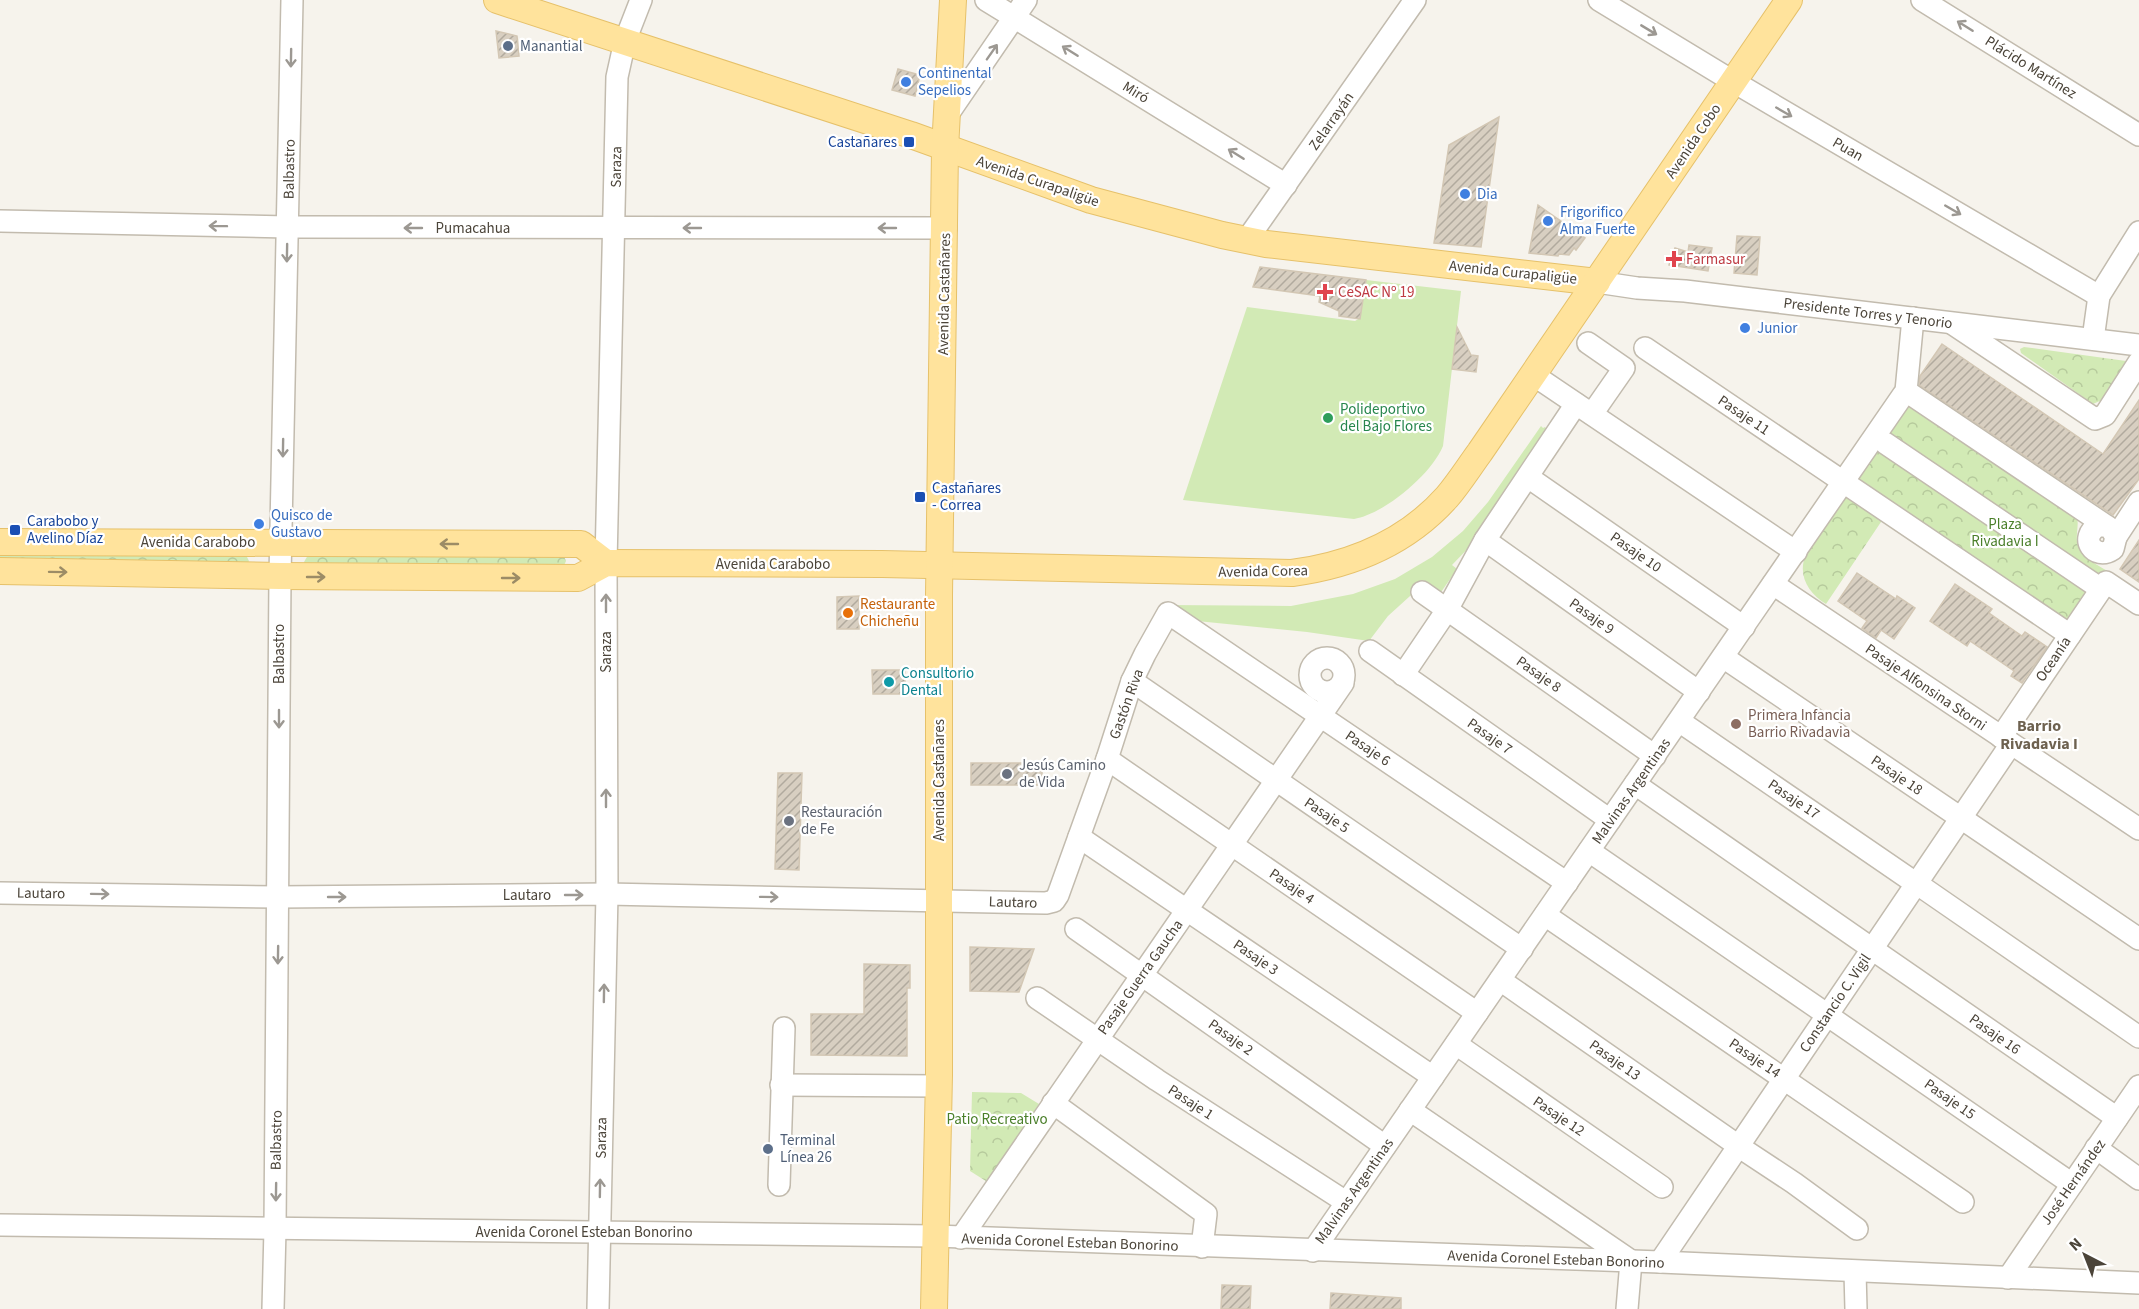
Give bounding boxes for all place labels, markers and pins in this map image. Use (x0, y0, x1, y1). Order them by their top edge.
place label: Manantial (520, 36, 583, 57)
marker: Manantial (501, 39, 515, 53)
place label: Continental Sepelios (918, 63, 992, 101)
marker: Continental Sepelios (899, 75, 913, 89)
place label: Castañares (828, 132, 897, 153)
marker: Castañares (902, 135, 916, 149)
place label: Dia (1477, 184, 1497, 205)
marker: Dia (1458, 187, 1472, 201)
place label: Frigorifico Alma Fuerte (1560, 202, 1635, 240)
marker: Frigorifico Alma Fuerte (1541, 214, 1555, 228)
place label: Farmasur (1686, 249, 1746, 270)
marker: Farmasur (1667, 252, 1681, 266)
place label: CeSAC Nº 19 (1338, 282, 1414, 303)
marker: CeSAC Nº 19 (1316, 283, 1334, 301)
place label: Junior (1757, 318, 1798, 339)
marker: Junior (1738, 321, 1752, 335)
place label: Polideportivo del Bajo Flores (1340, 399, 1432, 437)
marker: Polideportivo del Bajo Flores (1321, 411, 1335, 425)
place label: Castañares - Correa (932, 478, 1001, 516)
marker: Castañares - Correa (913, 490, 927, 504)
place label: Quisco de Gustavo (271, 505, 333, 543)
place label: Carabobo y Avelino Díaz (27, 511, 103, 549)
marker: Quisco de Gustavo (252, 517, 266, 531)
marker: Carabobo y Avelino Díaz (8, 523, 22, 537)
place label: Restaurante Chicheñu (860, 594, 935, 632)
marker: Restaurante Chicheñu (841, 606, 855, 620)
place label: Consultorio Dental (901, 663, 974, 701)
marker: Consultorio Dental (882, 675, 896, 689)
place label: Primera Infancia Barrio Rivadavia (1748, 705, 1851, 743)
marker: Primera Infancia Barrio Rivadavia (1729, 717, 1743, 731)
place label: Jesús Camino de Vida (1019, 755, 1106, 793)
marker: Jesús Camino de Vida (1000, 767, 1014, 781)
place label: Restauración de Fe (801, 802, 883, 840)
marker: Restauración de Fe (782, 814, 796, 828)
place label: Terminal Línea 26 (780, 1130, 836, 1168)
marker: Terminal Línea 26 (761, 1142, 775, 1156)

